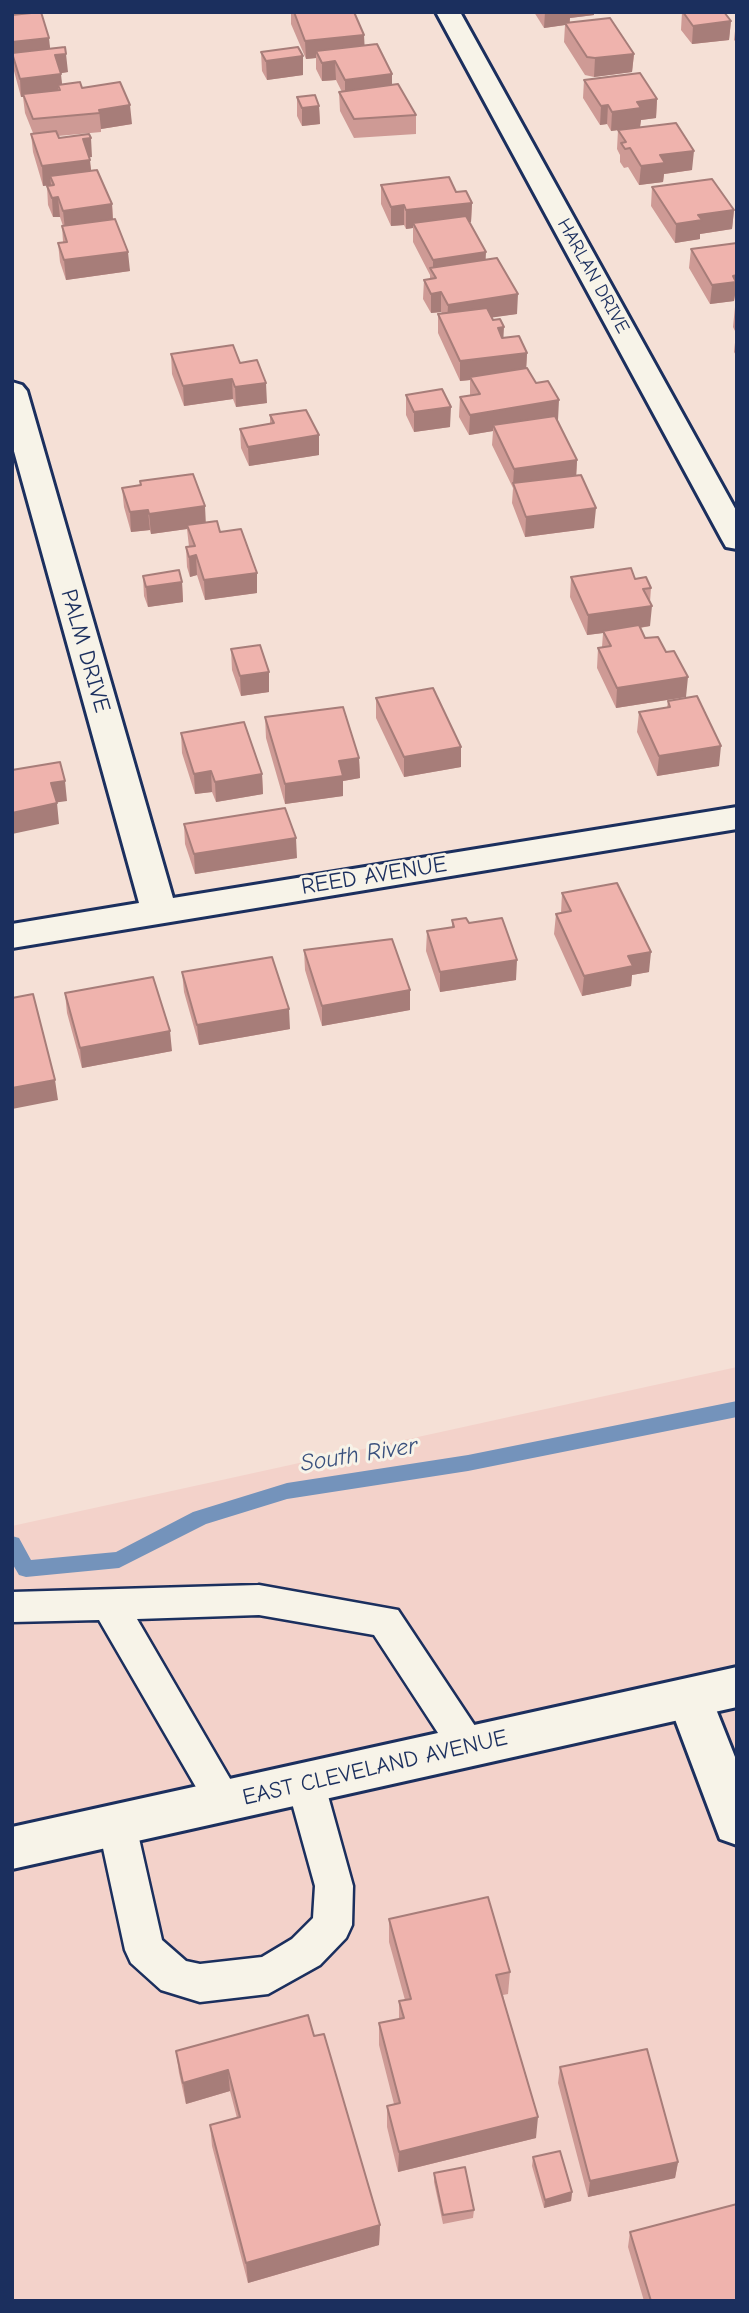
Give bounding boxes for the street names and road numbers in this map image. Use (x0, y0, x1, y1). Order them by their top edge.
street label: HARLAN DRIVE (552, 215, 634, 337)
street label: PALM DRIVE (54, 586, 116, 716)
street label: REED AVENUE (299, 851, 449, 901)
street label: EAST CLEVELAND AVENUE (240, 1724, 510, 1812)

